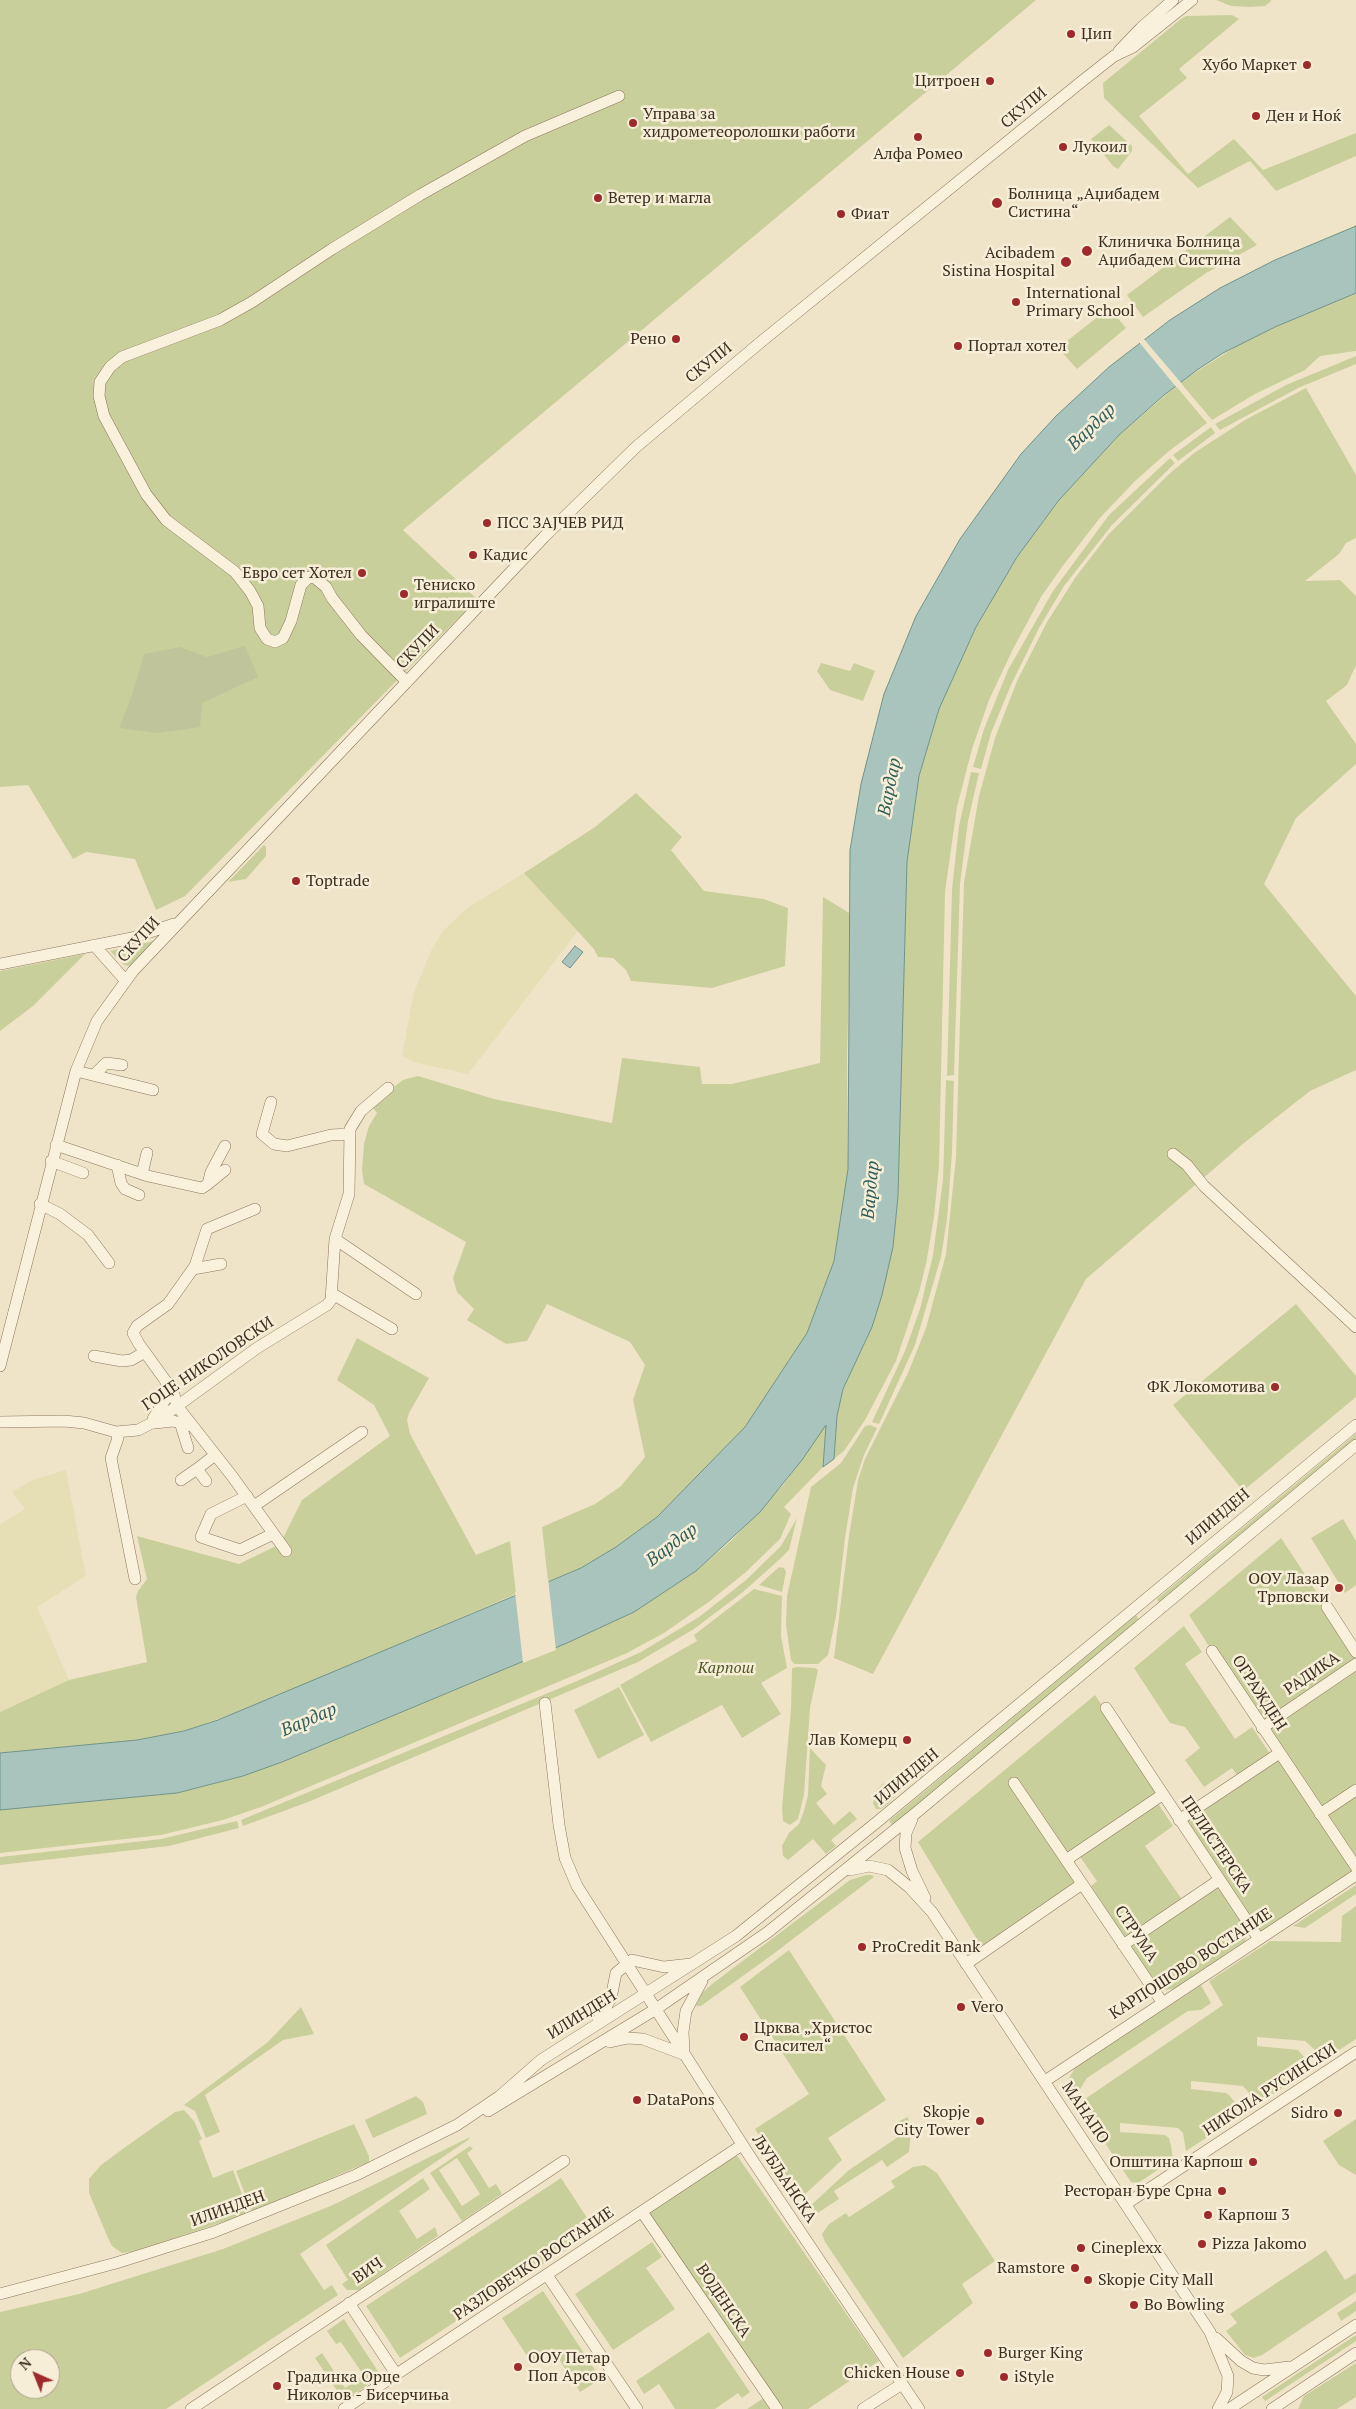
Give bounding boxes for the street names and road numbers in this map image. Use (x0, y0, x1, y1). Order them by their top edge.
street label: СКУПИ (997, 83, 1051, 133)
street label: СКУПИ (682, 339, 736, 387)
street label: СКУПИ (392, 621, 444, 673)
street label: СКУПИ (114, 913, 164, 967)
street label: ГОЦЕ НИКОЛОВСКИ (139, 1313, 277, 1415)
street label: ИЛИНДЕН (1182, 1485, 1254, 1549)
street label: РАДИКА (1281, 1648, 1343, 1700)
street label: ОГРАЖДЕН (1228, 1652, 1290, 1734)
street label: ИЛИНДЕН (871, 1745, 943, 1809)
street label: ПЕЛИСТЕРСКА (1177, 1793, 1255, 1897)
street label: СТРУМА (1110, 1902, 1162, 1966)
street label: КАРПОШОВО ВОСТАНИЕ (1106, 1904, 1276, 2024)
street label: ИЛИНДЕН (544, 1986, 620, 2044)
street label: НИКОЛА РУСИНСКИ (1200, 2040, 1340, 2140)
street label: МАНАПО (1057, 2078, 1113, 2148)
street label: ЉУБЉАНСКА (748, 2131, 820, 2227)
street label: ИЛИНДЕН (188, 2187, 268, 2231)
street label: РАЗЛОВЕЧКО ВОСТАНИЕ (450, 2203, 618, 2325)
street label: ВИЧ (349, 2254, 387, 2288)
street label: ВОДЕНСКА (691, 2261, 755, 2341)

